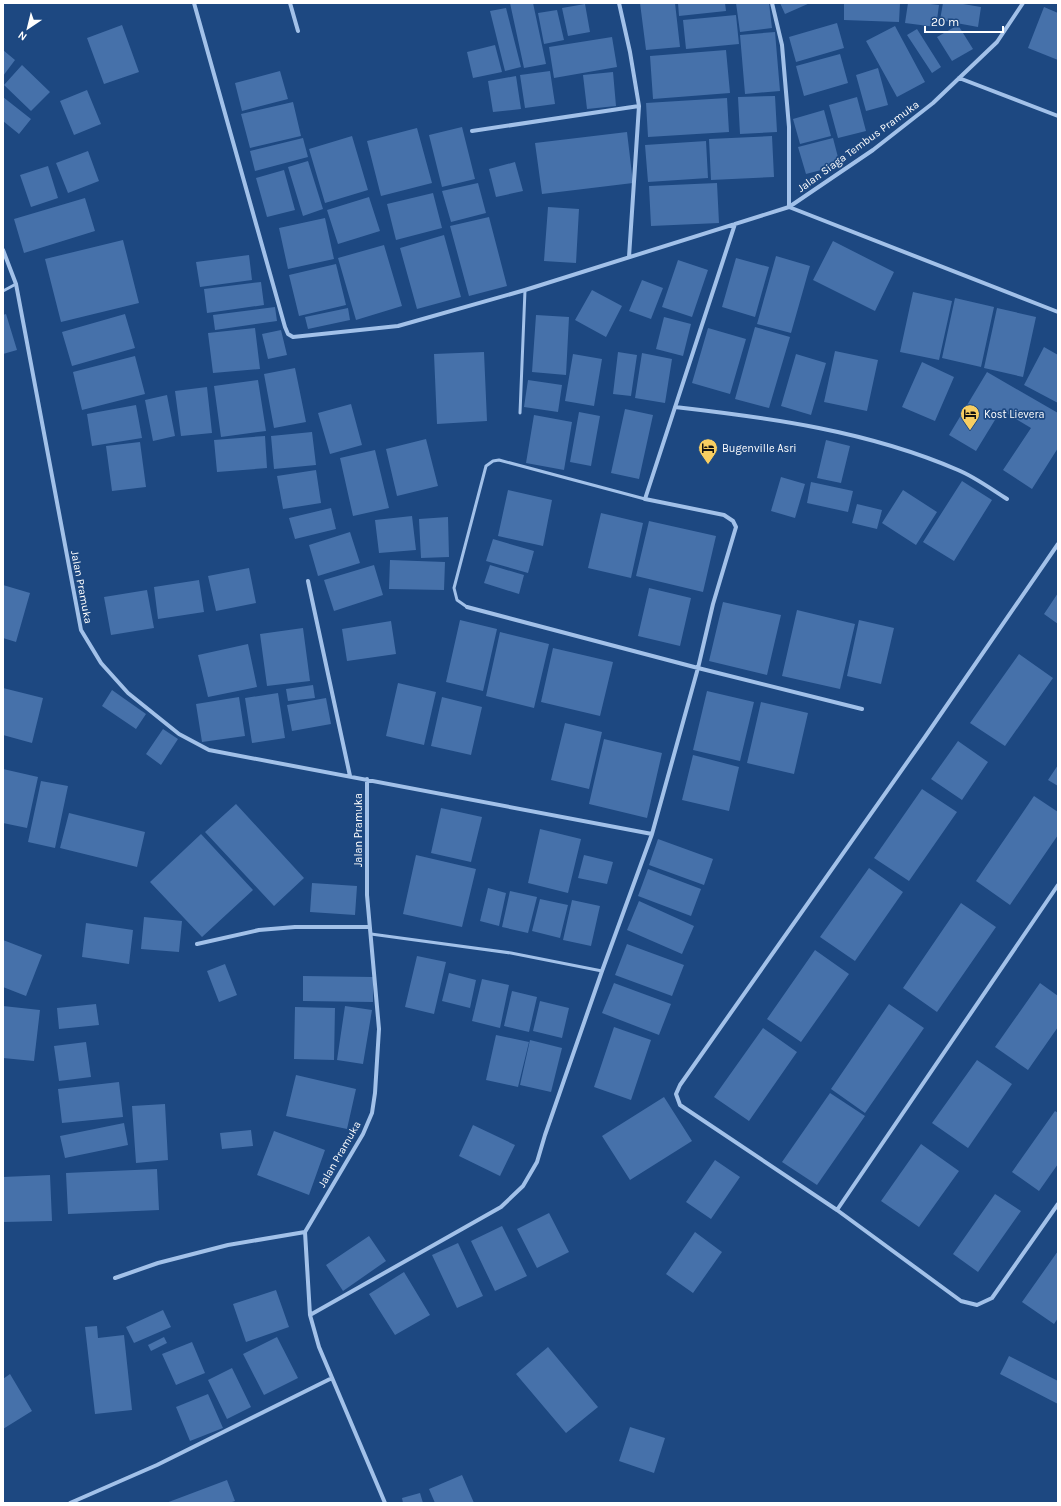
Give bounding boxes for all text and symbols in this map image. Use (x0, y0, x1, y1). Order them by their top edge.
north arrow (8, 8, 48, 48)
scale bar (925, 8, 1003, 34)
text: 20 m (931, 15, 959, 29)
text: N (16, 28, 30, 43)
street label: Jalan Siaga Tembus Pramuka (795, 98, 922, 195)
hotel icon: Kost Lievera (959, 403, 981, 431)
place label: Kost Lievera (984, 408, 1045, 421)
hotel icon: Bugenville Asri (697, 437, 719, 465)
place label: Bugenville Asri (722, 442, 797, 455)
street label: Jalan Pramuka (68, 549, 95, 625)
street label: Jalan Pramuka (352, 793, 365, 867)
street label: Jalan Pramuka (315, 1119, 364, 1190)

